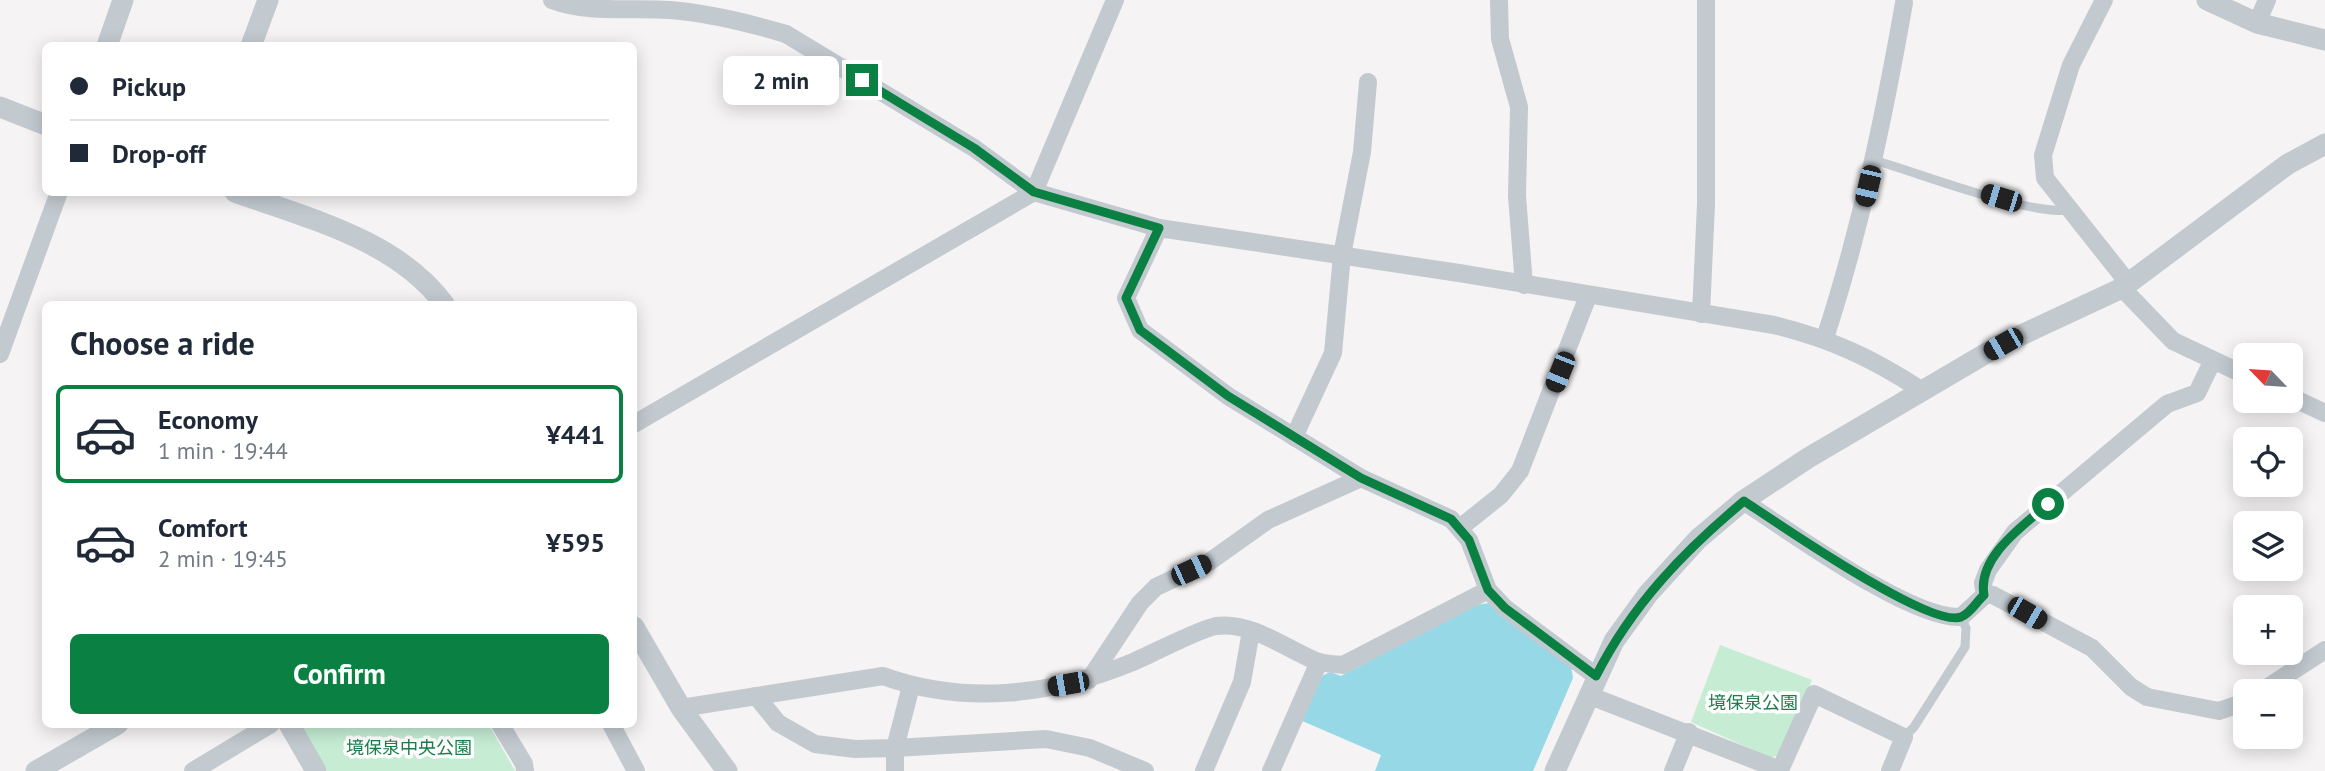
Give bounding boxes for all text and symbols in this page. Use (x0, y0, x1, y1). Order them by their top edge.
callout: 2 min (722, 56, 838, 104)
route end (846, 64, 878, 96)
text: 2 min (753, 66, 809, 95)
text: Pickup (112, 70, 186, 103)
text: Drop-off (112, 137, 206, 170)
car (1854, 163, 1883, 209)
car (1978, 182, 2025, 214)
text: Choose a ride (70, 322, 255, 364)
car (1980, 324, 2027, 364)
north arrow (2233, 343, 2303, 413)
map controls (2233, 343, 2303, 749)
car (1543, 349, 1578, 395)
icon: car (74, 403, 137, 466)
text: Economy (158, 403, 258, 436)
text: ¥441 (546, 418, 605, 451)
button: locate (2233, 427, 2303, 497)
text: 1 min · 19:44 (158, 436, 288, 465)
route start (2032, 488, 2064, 520)
icon: car (74, 511, 137, 574)
text: Comfort (158, 511, 248, 544)
button: layers (2233, 511, 2303, 581)
text: ¥595 (546, 526, 605, 559)
text: 2 min · 19:45 (158, 544, 288, 573)
car (1168, 552, 1215, 588)
car (2004, 593, 2051, 633)
button: + (2233, 595, 2303, 665)
button: Confirm (70, 634, 609, 714)
car (1046, 670, 1091, 698)
button: − (2233, 679, 2303, 749)
park label: 境保泉公園 (1708, 691, 1798, 714)
park label: 境保泉中央公園 (346, 736, 472, 759)

